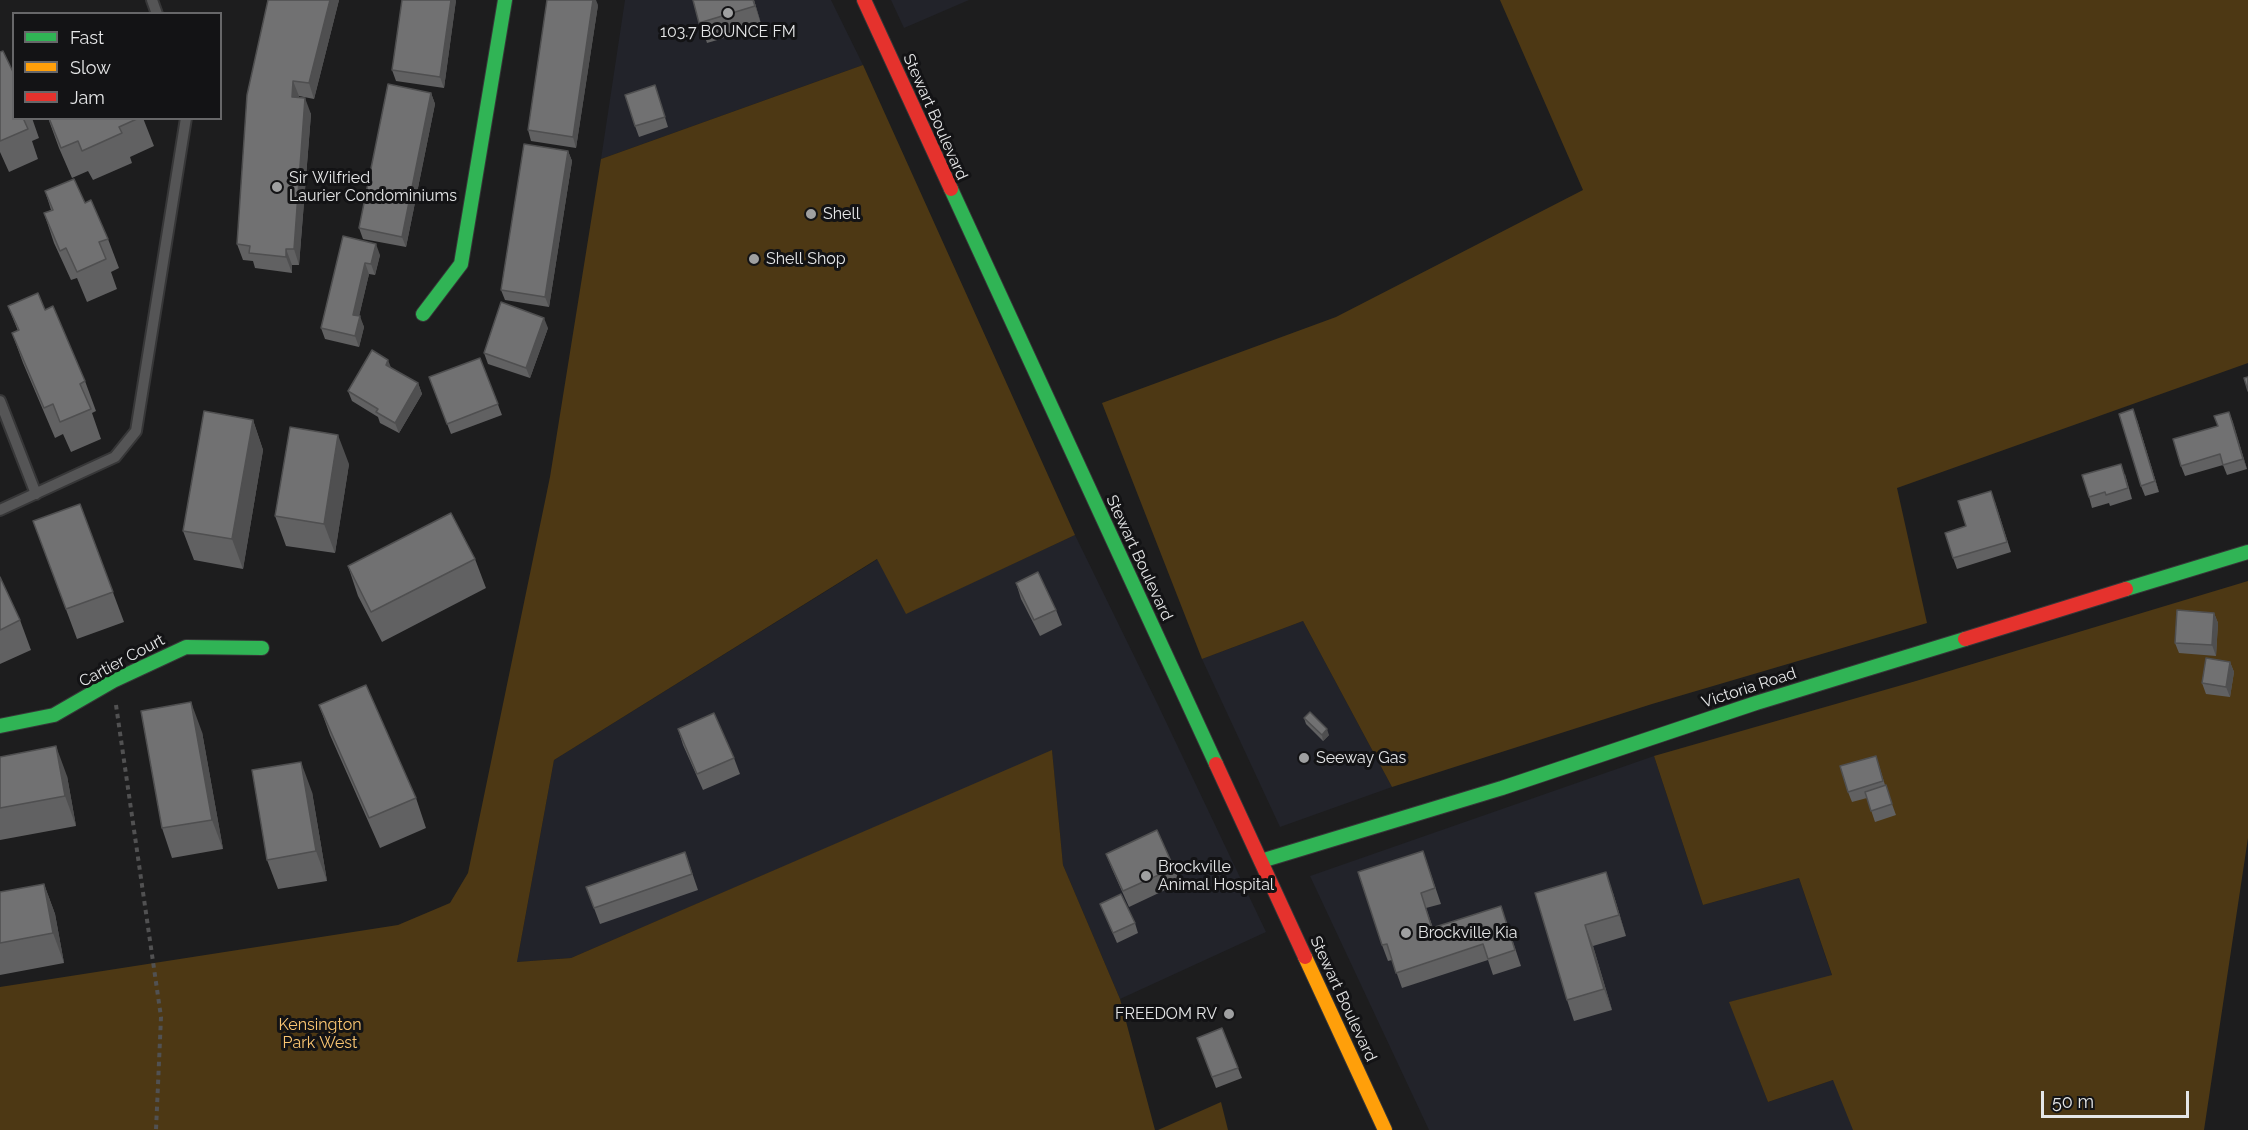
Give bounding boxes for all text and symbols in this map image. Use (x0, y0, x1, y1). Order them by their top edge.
marker: 103.7 BOUNCE FM (721, 6, 735, 20)
legend (12, 12, 222, 120)
place label: 103.7 BOUNCE FM (660, 22, 796, 42)
text: Fast (70, 27, 104, 48)
street label: Stewart Boulevard (899, 51, 971, 183)
text: Slow (70, 57, 111, 78)
text: Jam (70, 87, 105, 108)
place label: Sir Wilfried Laurier Condominiums (289, 168, 457, 206)
marker: Sir Wilfried Laurier Condominiums (270, 180, 284, 194)
place label: Shell (823, 204, 860, 224)
marker: Shell (804, 207, 818, 221)
place label: Shell Shop (766, 249, 846, 269)
marker: Shell Shop (747, 252, 761, 266)
street label: Stewart Boulevard (1102, 492, 1176, 624)
street label: Cartier Court (76, 630, 168, 692)
street label: Victoria Road (1699, 664, 1799, 712)
place label: Seeway Gas (1316, 748, 1406, 768)
marker: Seeway Gas (1297, 751, 1311, 765)
place label: Brockville Animal Hospital (1158, 857, 1274, 895)
marker: Brockville Animal Hospital (1139, 869, 1153, 883)
place label: Brockville Kia (1418, 923, 1517, 943)
marker: Brockville Kia (1399, 926, 1413, 940)
street label: Stewart Boulevard (1306, 933, 1380, 1065)
place label: FREEDOM RV (1115, 1004, 1217, 1024)
marker: FREEDOM RV (1222, 1007, 1236, 1021)
park label: Kensington Park West (278, 1015, 362, 1053)
scale bar (2044, 1079, 2192, 1117)
text: 50 m (2052, 1091, 2094, 1112)

